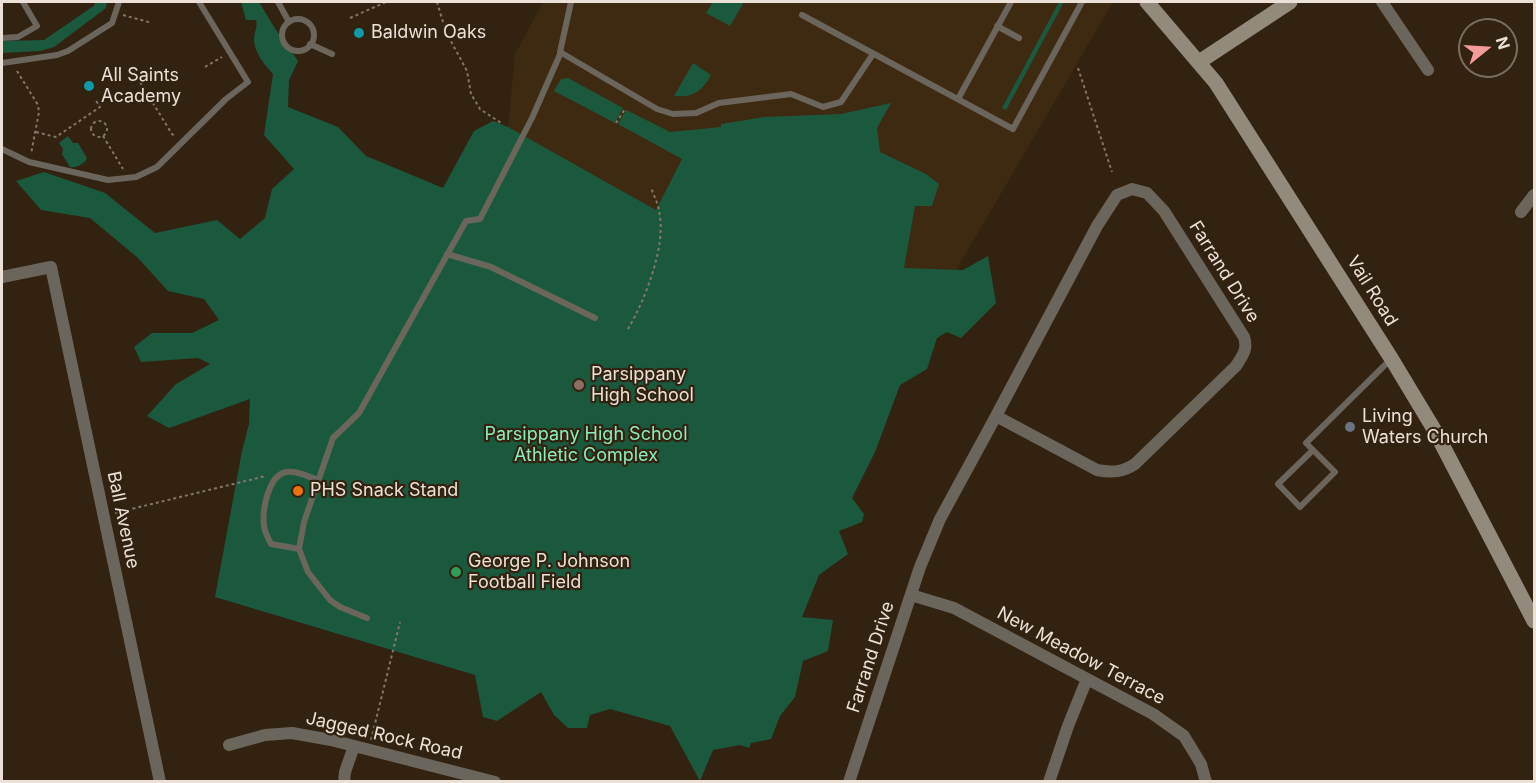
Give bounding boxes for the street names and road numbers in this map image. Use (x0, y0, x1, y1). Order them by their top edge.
street label: Farrand Drive (1184, 217, 1264, 327)
street label: Vail Road (1342, 252, 1402, 330)
street label: Ball Avenue (102, 469, 144, 571)
street label: Farrand Drive (843, 599, 899, 715)
street label: New Meadow Terrace (993, 603, 1169, 709)
street label: Jagged Rock Road (304, 708, 464, 764)

